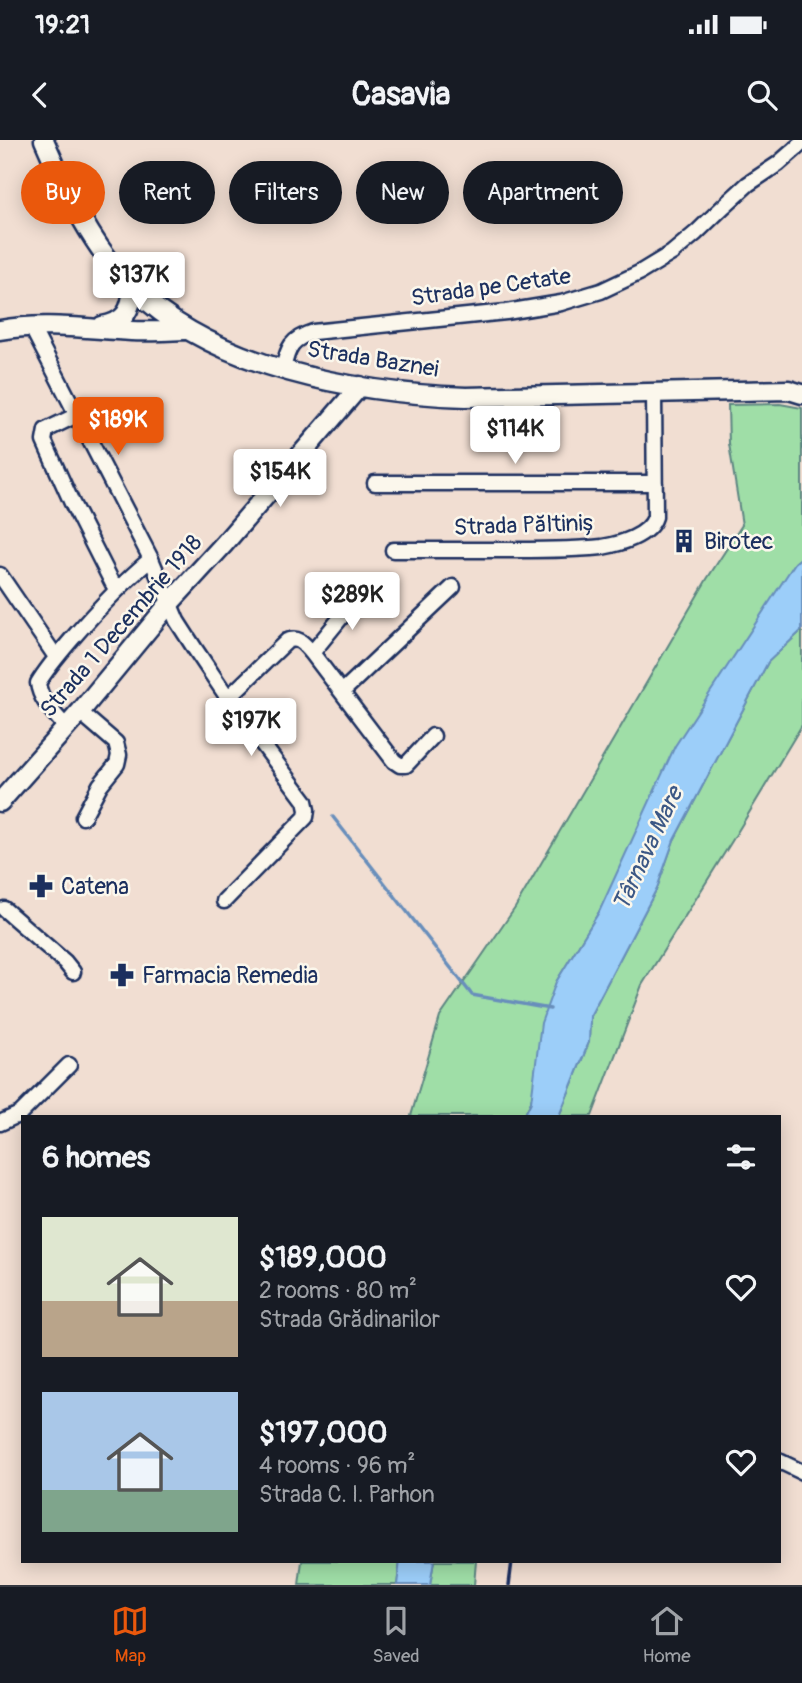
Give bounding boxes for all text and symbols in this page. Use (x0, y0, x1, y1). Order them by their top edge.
text: 19:21 (35, 9, 90, 41)
text: Casavia (352, 75, 450, 115)
icon: back (21, 76, 59, 114)
icon: search (743, 76, 781, 114)
chip: Buy (21, 161, 105, 224)
chip: Rent (119, 161, 215, 224)
chip: Filters (229, 161, 342, 224)
chip: New (356, 161, 449, 224)
chip: Apartment (463, 161, 623, 224)
pin: $137K (90, 253, 188, 312)
text: $137K (109, 260, 169, 289)
street label: Strada pe Cetate (409, 261, 573, 313)
street label: Strada Baznei (305, 334, 441, 384)
pin: $189K (69, 398, 167, 457)
text: $189K (89, 405, 147, 434)
pin: $114K (466, 406, 564, 466)
text: $114K (486, 414, 544, 443)
pin: $154K (231, 450, 329, 509)
text: $154K (249, 457, 311, 486)
street label: Strada Păltiniș (453, 508, 597, 542)
building icon: Birotec (670, 527, 698, 555)
place label: Birotec (704, 527, 774, 556)
street label: Strada 1 Decembrie 1918 (34, 529, 208, 723)
pin: $289K (303, 573, 401, 632)
text: $289K (321, 580, 383, 609)
pin: $197K (202, 698, 300, 758)
text: $197K (221, 706, 281, 735)
water label: Târnava Mare (607, 780, 690, 916)
pharmacy icon: Catena (27, 872, 55, 900)
place label: Catena (61, 872, 129, 901)
pharmacy icon: Farmacia Remedia (108, 961, 136, 989)
place label: Farmacia Remedia (142, 961, 318, 990)
icon: filters (722, 1138, 760, 1176)
text: 6 homes (42, 1139, 150, 1176)
text: $189,000 (259, 1239, 387, 1276)
icon: home (98, 1245, 182, 1329)
icon: heart (722, 1268, 760, 1306)
text: 2 rooms · 80 m² (259, 1276, 417, 1305)
text: Strada Grădinarilor (259, 1305, 440, 1334)
text: $197,000 (259, 1414, 387, 1451)
icon: home (98, 1420, 182, 1504)
icon: heart (722, 1443, 760, 1481)
text: 4 rooms · 96 m² (259, 1451, 415, 1480)
text: Strada C. I. Parhon (259, 1480, 435, 1509)
tab: Map (111, 1602, 149, 1668)
tab: Saved (372, 1602, 420, 1668)
tab: Home (643, 1602, 691, 1668)

